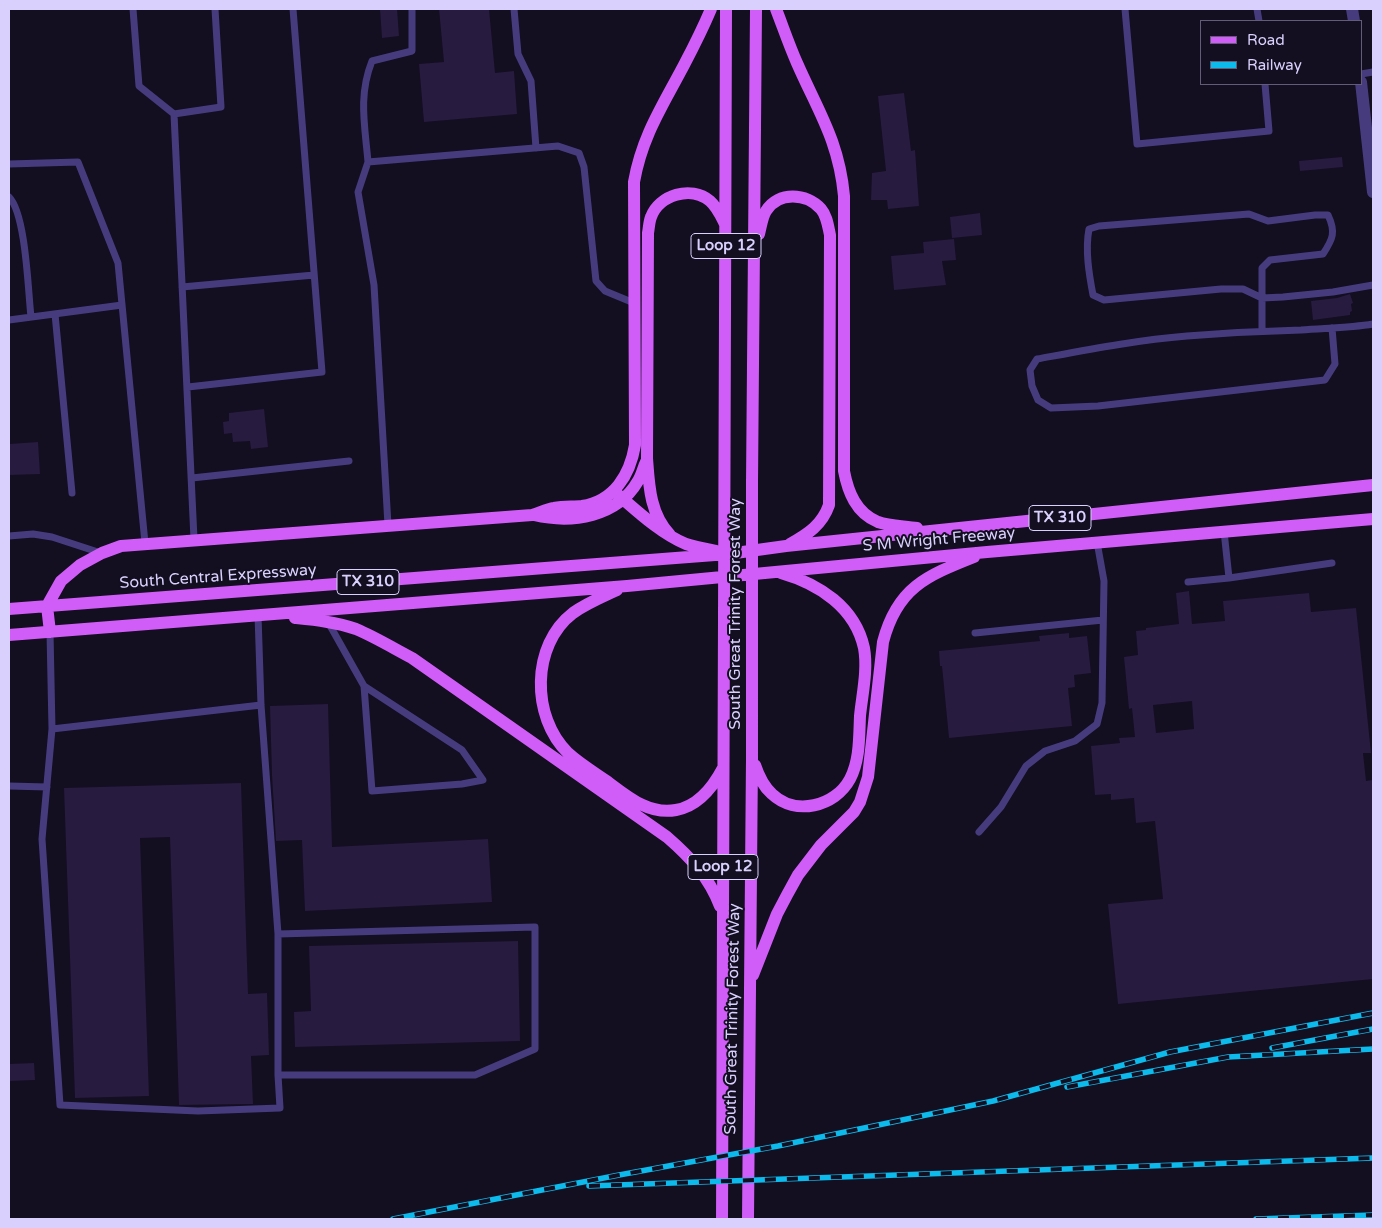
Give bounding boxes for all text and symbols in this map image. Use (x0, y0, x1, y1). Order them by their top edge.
legend (1200, 20, 1362, 85)
text: Road (1247, 31, 1285, 49)
text: Railway (1247, 56, 1302, 74)
road number: Loop 12 (691, 234, 761, 258)
street label: South Great Trinity Forest Way (726, 498, 746, 730)
road number: TX 310 (1029, 506, 1091, 530)
street label: S M Wright Freeway (862, 524, 1016, 556)
street label: South Central Expressway (119, 561, 317, 593)
road number: TX 310 (337, 570, 399, 594)
road number: Loop 12 (688, 854, 758, 880)
street label: South Great Trinity Forest Way (721, 903, 745, 1135)

